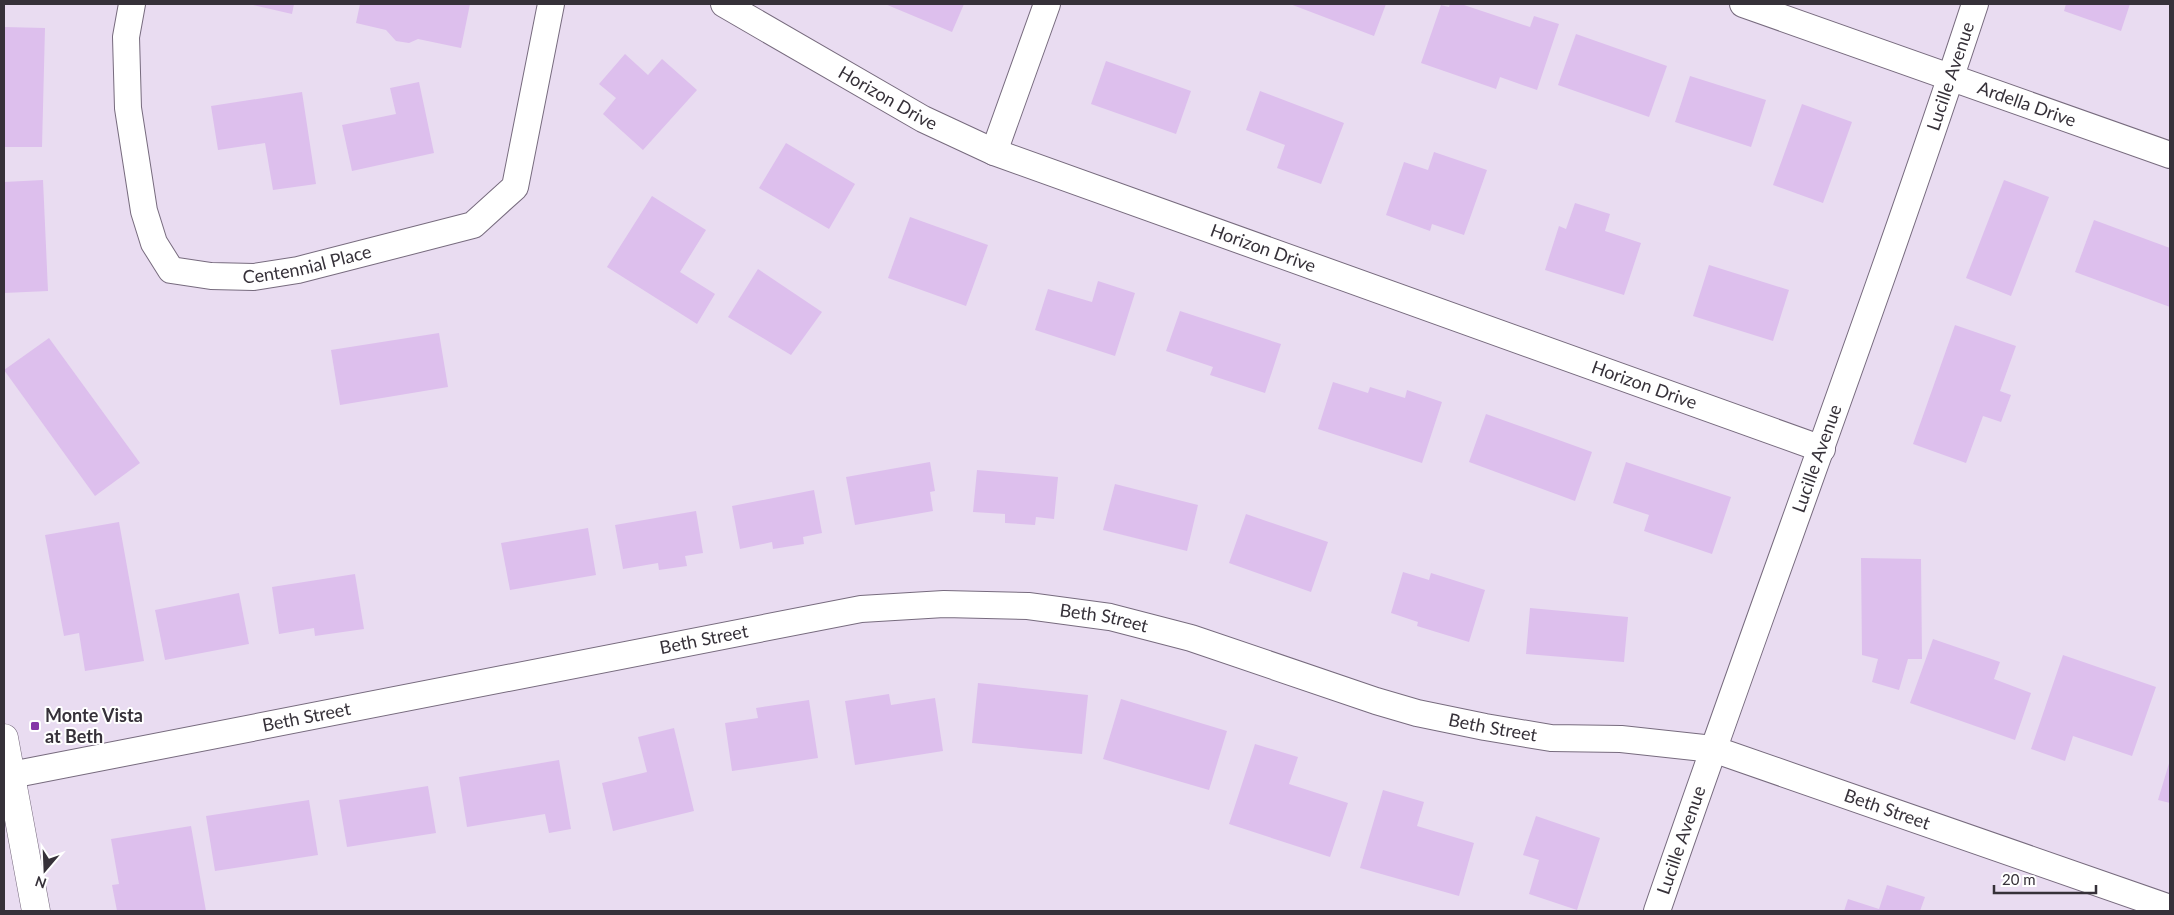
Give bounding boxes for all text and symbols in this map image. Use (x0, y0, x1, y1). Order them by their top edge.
street label: Lucille Avenue (1921, 19, 1978, 133)
street label: Horizon Drive (835, 61, 941, 134)
street label: Ardella Drive (1975, 76, 2079, 131)
street label: Horizon Drive (1208, 219, 1319, 277)
street label: Centennial Place (242, 240, 374, 287)
street label: Horizon Drive (1589, 355, 1700, 413)
street label: Lucille Avenue (1787, 401, 1846, 515)
street label: Beth Street (1058, 598, 1151, 637)
street label: Beth Street (658, 619, 750, 658)
street label: Beth Street (260, 697, 353, 736)
place label: Monte Vista at Beth (45, 704, 143, 747)
street label: Beth Street (1447, 708, 1539, 746)
marker: Monte Vista at Beth (29, 720, 41, 732)
street label: Lucille Avenue (1652, 783, 1710, 897)
street label: Beth Street (1842, 784, 1934, 834)
north arrow (20, 845, 70, 895)
scale bar (1994, 862, 2096, 894)
text: 20 m (2002, 870, 2036, 888)
text: N (33, 873, 48, 893)

